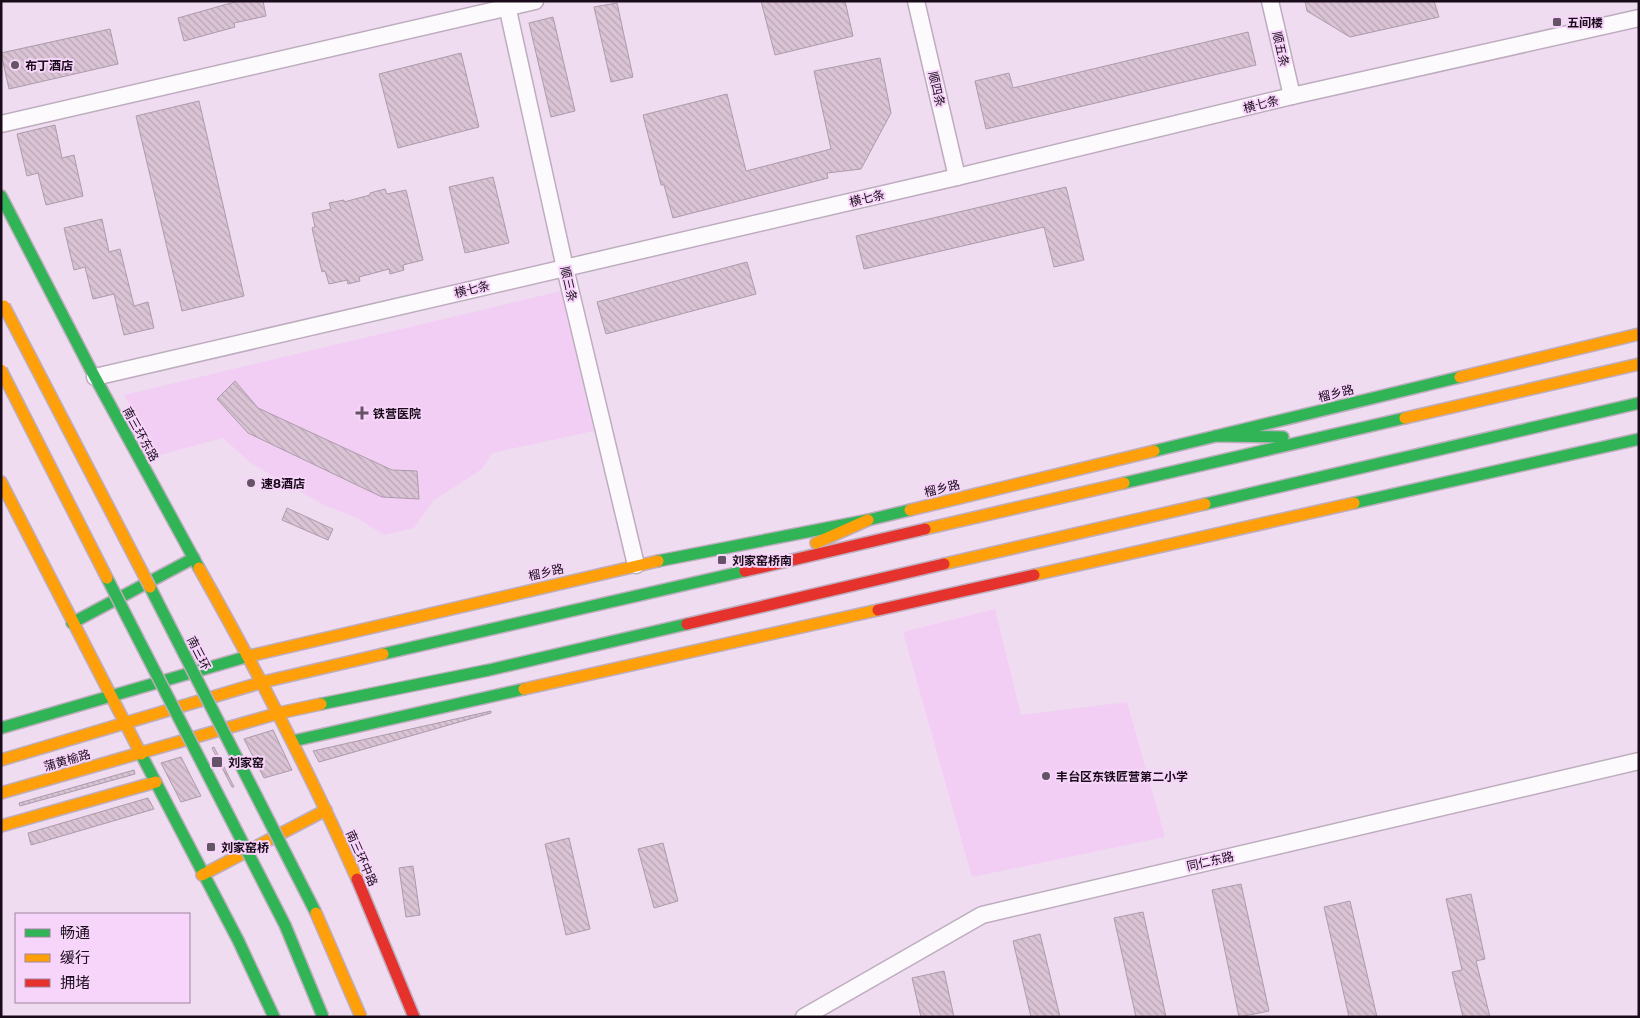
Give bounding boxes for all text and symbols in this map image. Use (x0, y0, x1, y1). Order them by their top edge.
place label: 五间楼 (1567, 15, 1603, 30)
marker: 五间楼 (1551, 16, 1563, 28)
street label: 顺五条 (1270, 30, 1292, 68)
place label: 布丁酒店 (25, 58, 73, 73)
marker: 布丁酒店 (9, 59, 21, 71)
street label: 顺四条 (926, 70, 948, 108)
street label: 横七条 (1242, 92, 1280, 116)
street label: 横七条 (848, 187, 886, 209)
street label: 顺三条 (558, 265, 580, 303)
street label: 横七条 (453, 278, 491, 300)
street label: 榴乡路 (1317, 381, 1355, 405)
street label: 南三环东路 (120, 404, 162, 464)
marker: 铁营医院 (355, 406, 369, 420)
place label: 铁营医院 (373, 406, 421, 421)
place label: 速8酒店 (261, 476, 305, 491)
street label: 榴乡路 (923, 476, 961, 500)
marker: 速8酒店 (245, 477, 257, 489)
place label: 刘家窑桥南 (732, 553, 792, 568)
marker: 刘家窑桥南 (716, 554, 728, 566)
street label: 榴乡路 (527, 561, 565, 583)
street label: 南三环 (184, 634, 214, 672)
street label: 蒲黄榆路 (42, 746, 92, 774)
marker: 刘家窑 (210, 755, 224, 769)
place label: 刘家窑 (228, 755, 264, 770)
place label: 丰台区东铁匠营第二小学 (1056, 769, 1188, 784)
marker: 丰台区东铁匠营第二小学 (1040, 770, 1052, 782)
street label: 南三环中路 (343, 828, 381, 888)
place label: 刘家窑桥 (221, 840, 269, 855)
marker: 刘家窑桥 (205, 841, 217, 853)
street label: 同仁东路 (1185, 848, 1235, 874)
legend (15, 913, 190, 1003)
text: 畅通 (60, 923, 90, 942)
text: 缓行 (60, 948, 90, 967)
text: 拥堵 (60, 973, 90, 992)

